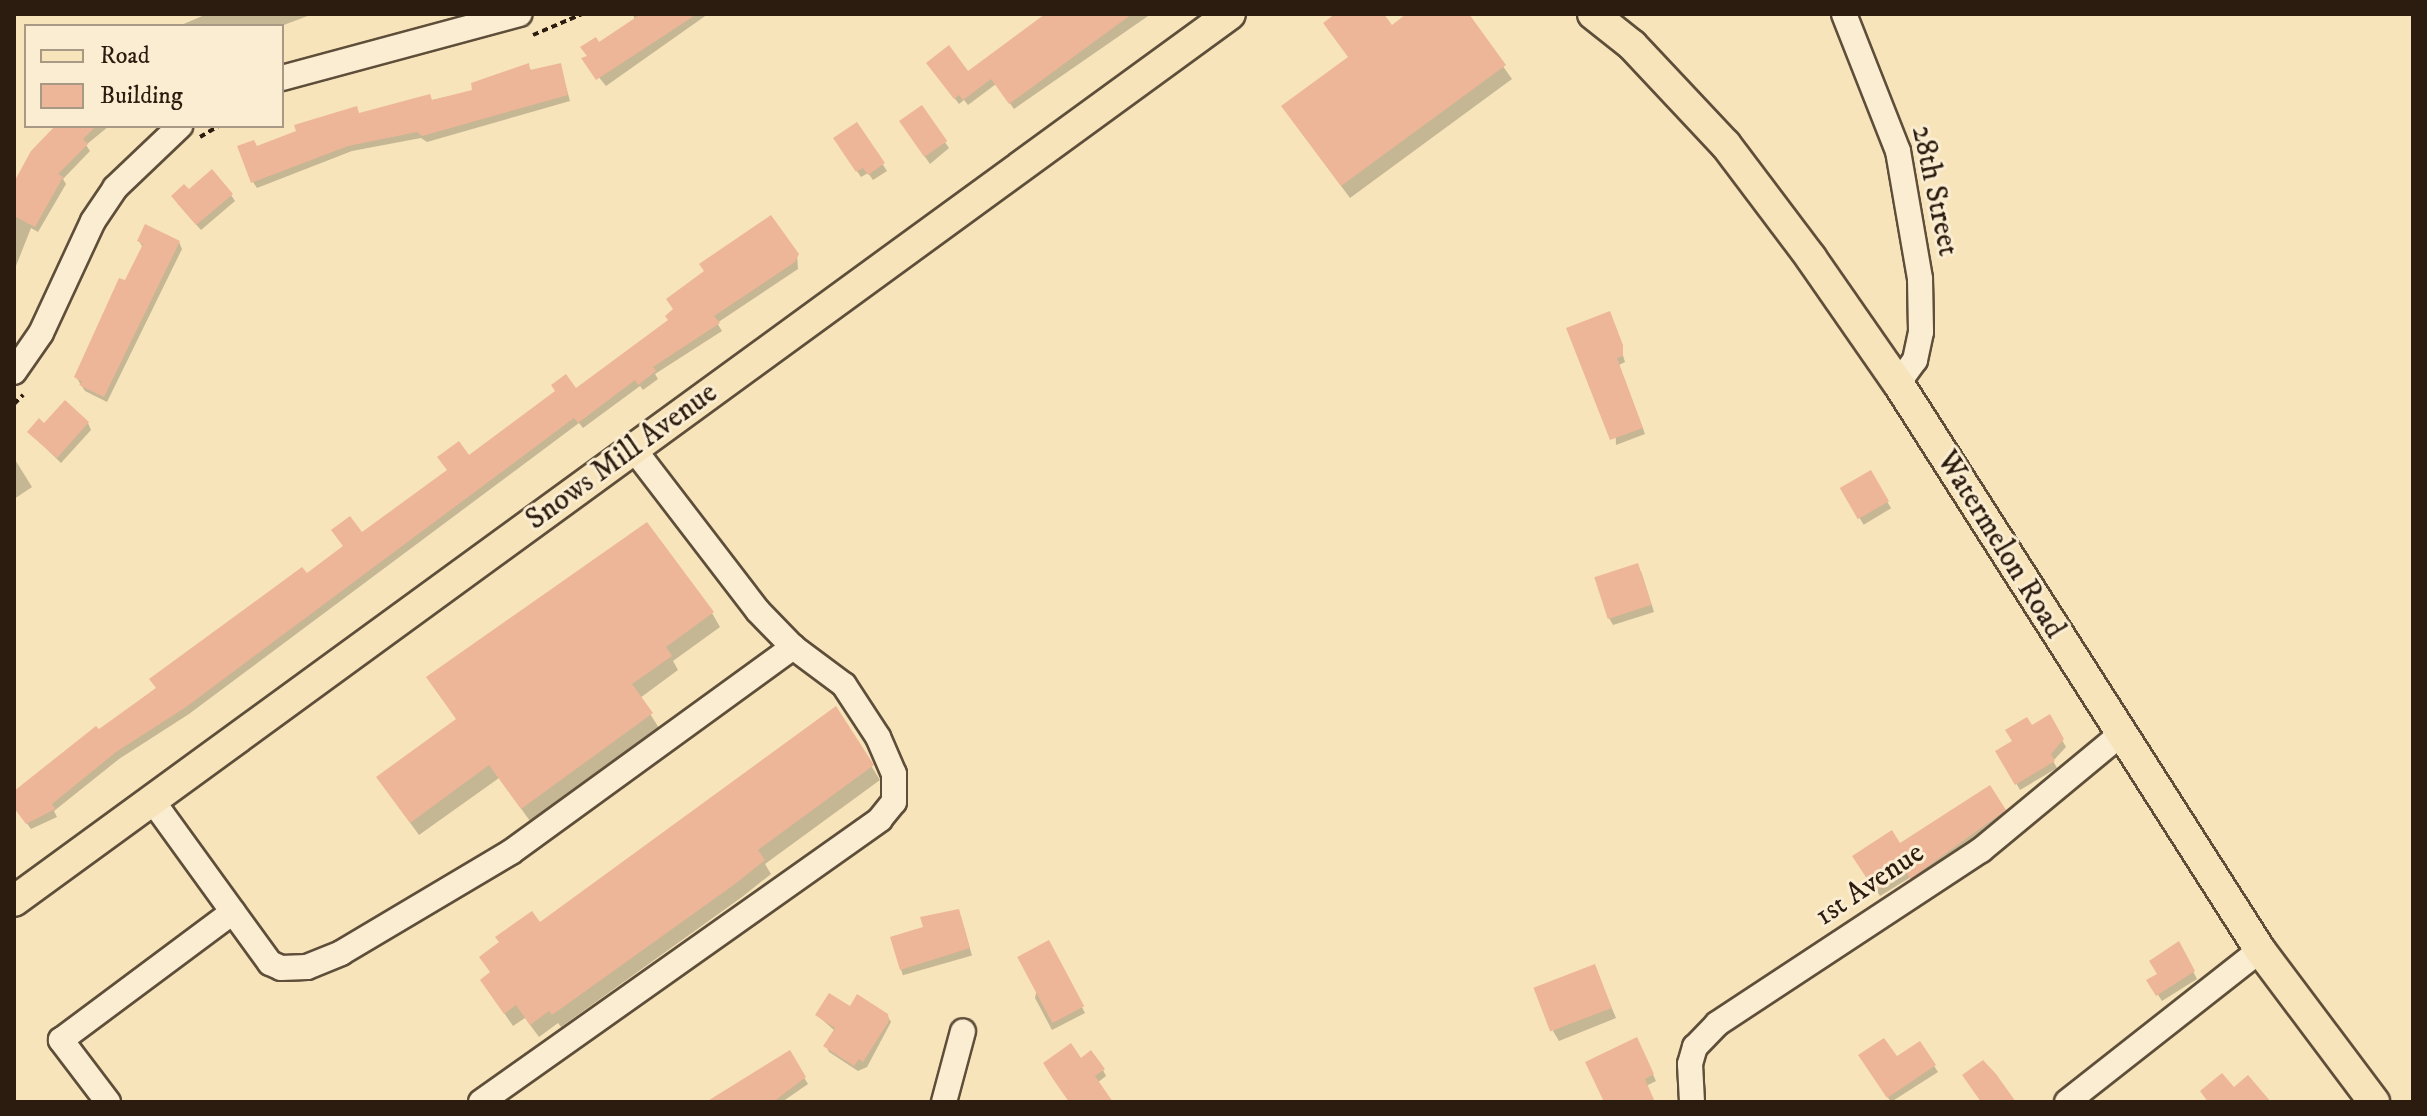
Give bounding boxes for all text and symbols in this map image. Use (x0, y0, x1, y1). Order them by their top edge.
legend (24, 24, 284, 128)
text: Road (100, 41, 150, 71)
text: Building (100, 81, 183, 111)
street label: 28th Street (1903, 122, 1965, 260)
street label: Snows Mill Avenue (519, 376, 725, 538)
street label: Watermelon Road (1928, 445, 2072, 645)
street label: 1st Avenue (1809, 836, 1931, 934)

